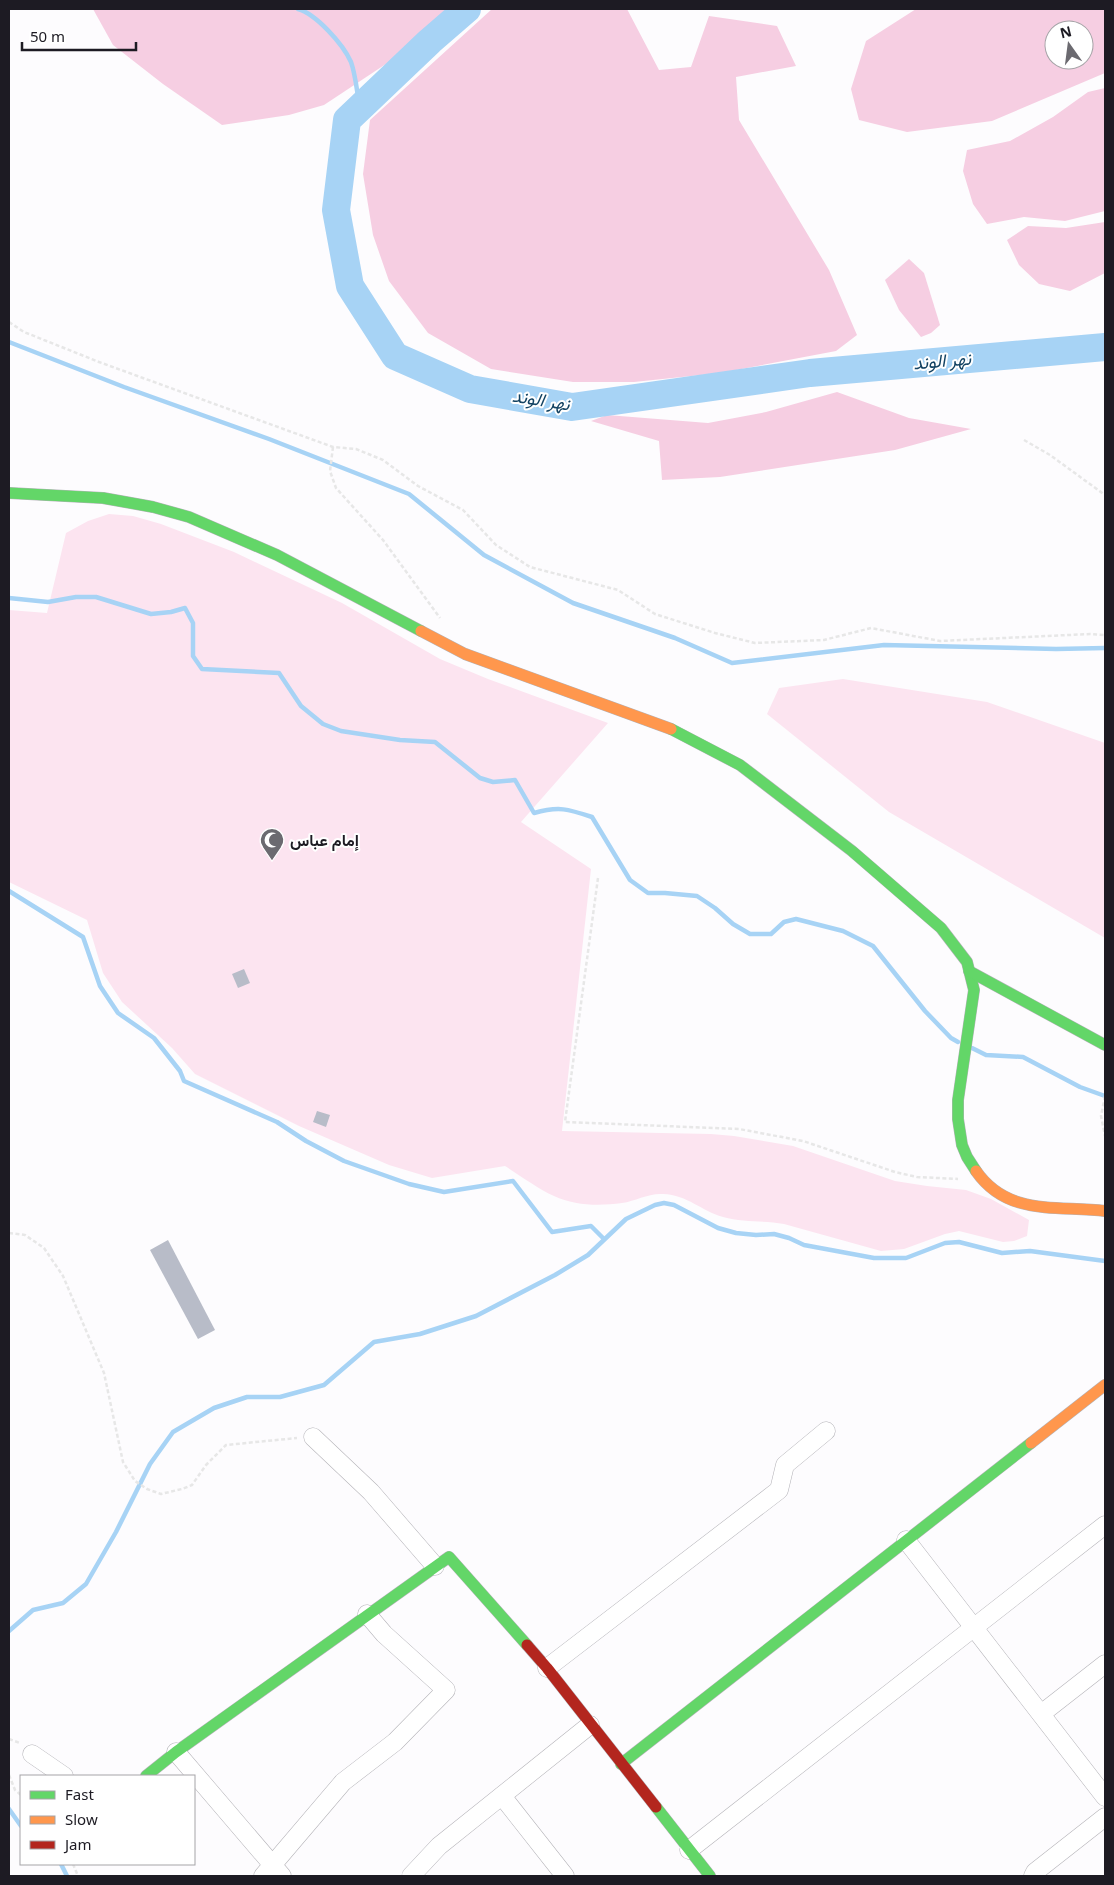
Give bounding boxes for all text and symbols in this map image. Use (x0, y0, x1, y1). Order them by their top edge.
scale bar (22, 20, 136, 52)
north arrow (1044, 20, 1094, 70)
text: N (1058, 21, 1074, 42)
text: 50 m (30, 26, 65, 46)
water label: نهر الوند (912, 345, 973, 374)
water label: نهر الوند (511, 383, 572, 416)
mosque icon: إمام عباس (259, 827, 285, 861)
place label: إمام عباس (290, 829, 359, 851)
legend (20, 1775, 195, 1865)
text: Fast (65, 1784, 94, 1804)
text: Slow (65, 1809, 98, 1829)
text: Jam (63, 1834, 92, 1854)

